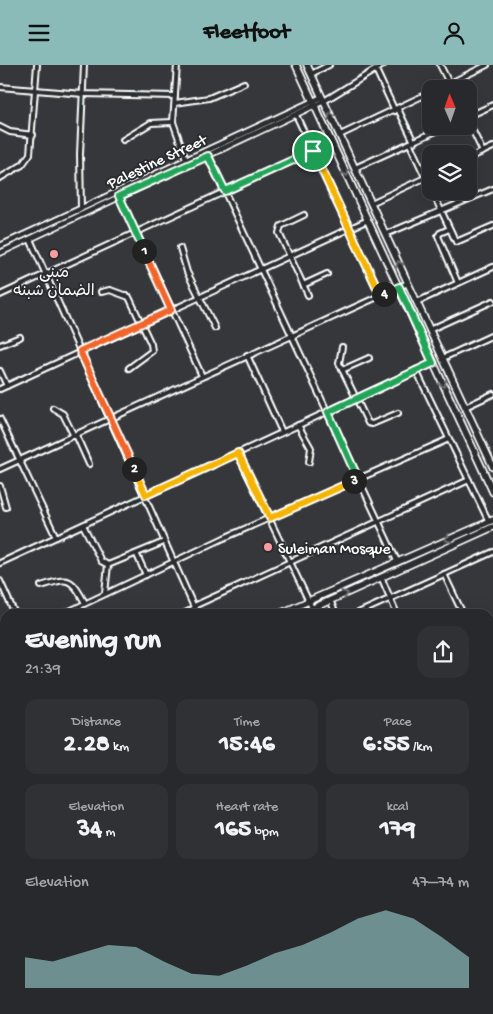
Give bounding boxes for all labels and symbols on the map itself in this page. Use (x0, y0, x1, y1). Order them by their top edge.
north arrow (422, 80, 478, 135)
one-way arrow (327, 112, 338, 121)
pin (292, 130, 334, 172)
street label: Palestine Street (104, 131, 212, 195)
one-way arrow (340, 168, 350, 177)
pin: 1 (132, 239, 156, 263)
marker: مبنى الضمان شبنه (48, 248, 60, 260)
one-way arrow (395, 260, 406, 269)
place label: مبنى الضمان شبنه (13, 265, 95, 302)
pin: 4 (372, 281, 396, 307)
one-way arrow (437, 379, 447, 388)
pin: 2 (122, 457, 146, 481)
pin: 3 (342, 469, 366, 493)
one-way arrow (444, 533, 453, 544)
marker: Suleiman Mosque (262, 541, 274, 553)
place label: Suleiman Mosque (278, 541, 391, 560)
one-way arrow (340, 590, 348, 600)

